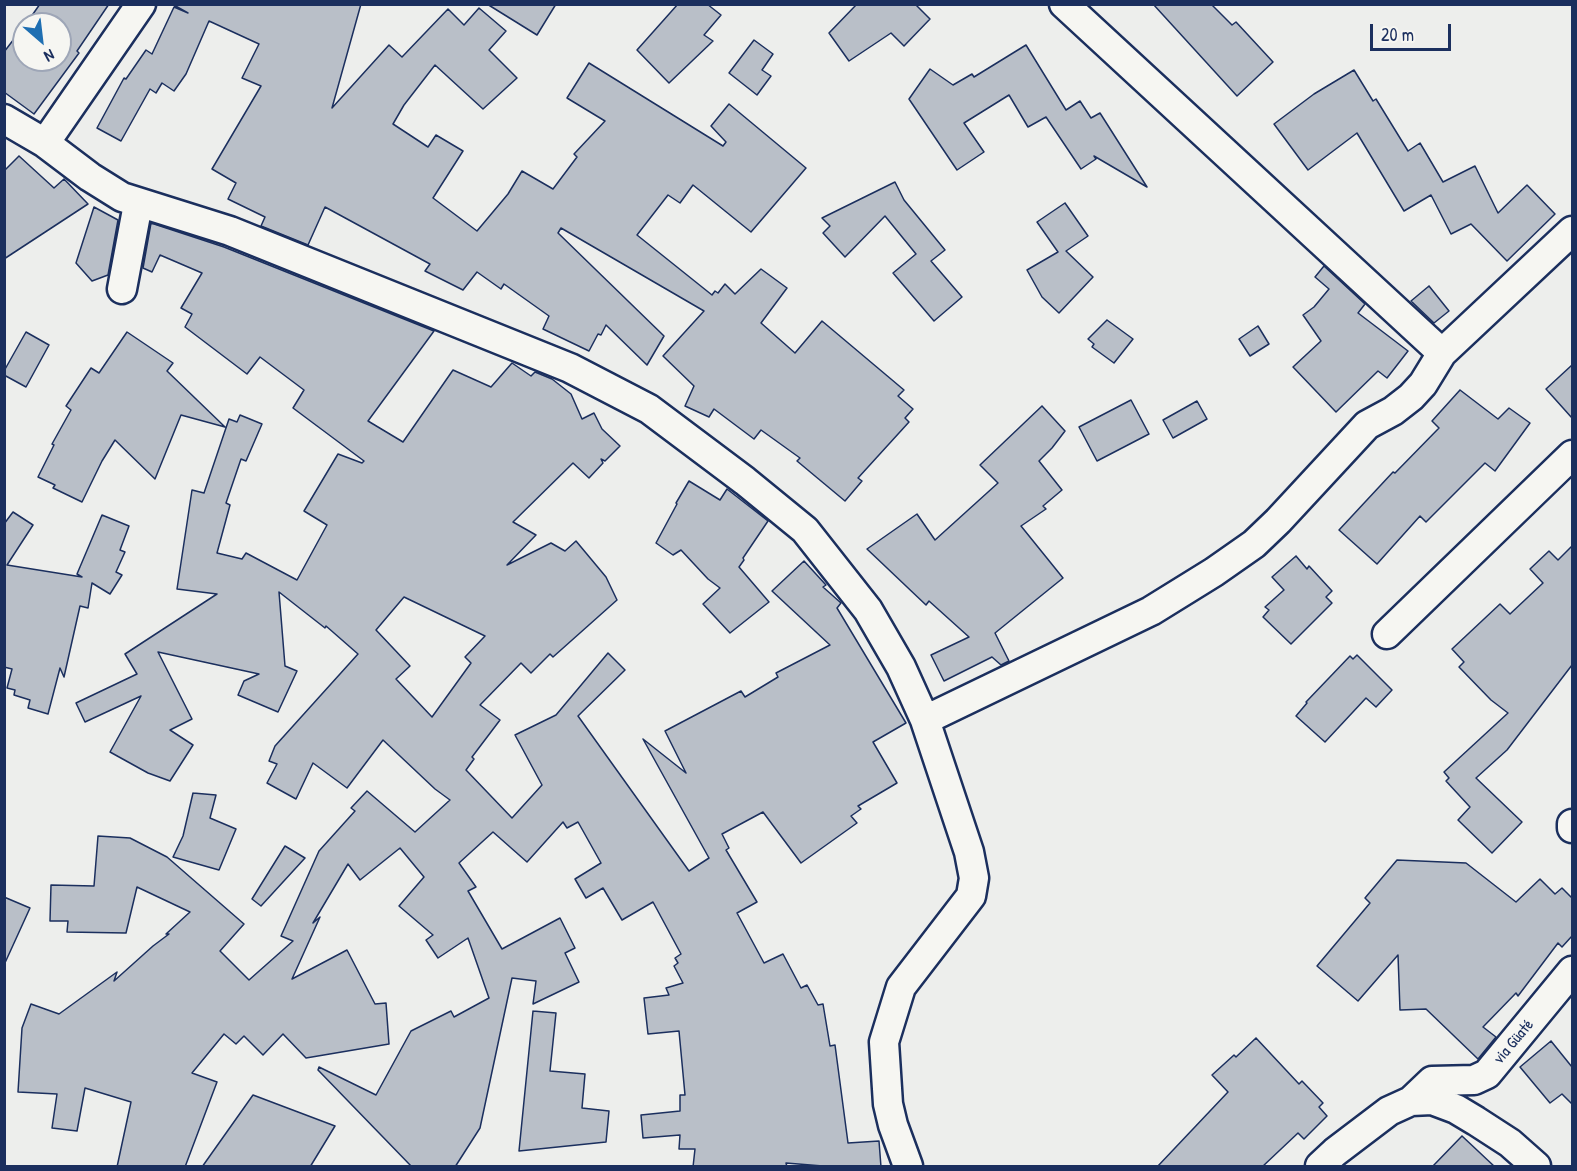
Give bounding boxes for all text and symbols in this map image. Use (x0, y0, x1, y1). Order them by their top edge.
north arrow (12, 12, 72, 72)
scale bar (1373, 12, 1454, 50)
text: 20 m (1381, 22, 1414, 47)
text: N (41, 44, 58, 68)
street label: via Güaté (1490, 1016, 1538, 1068)

